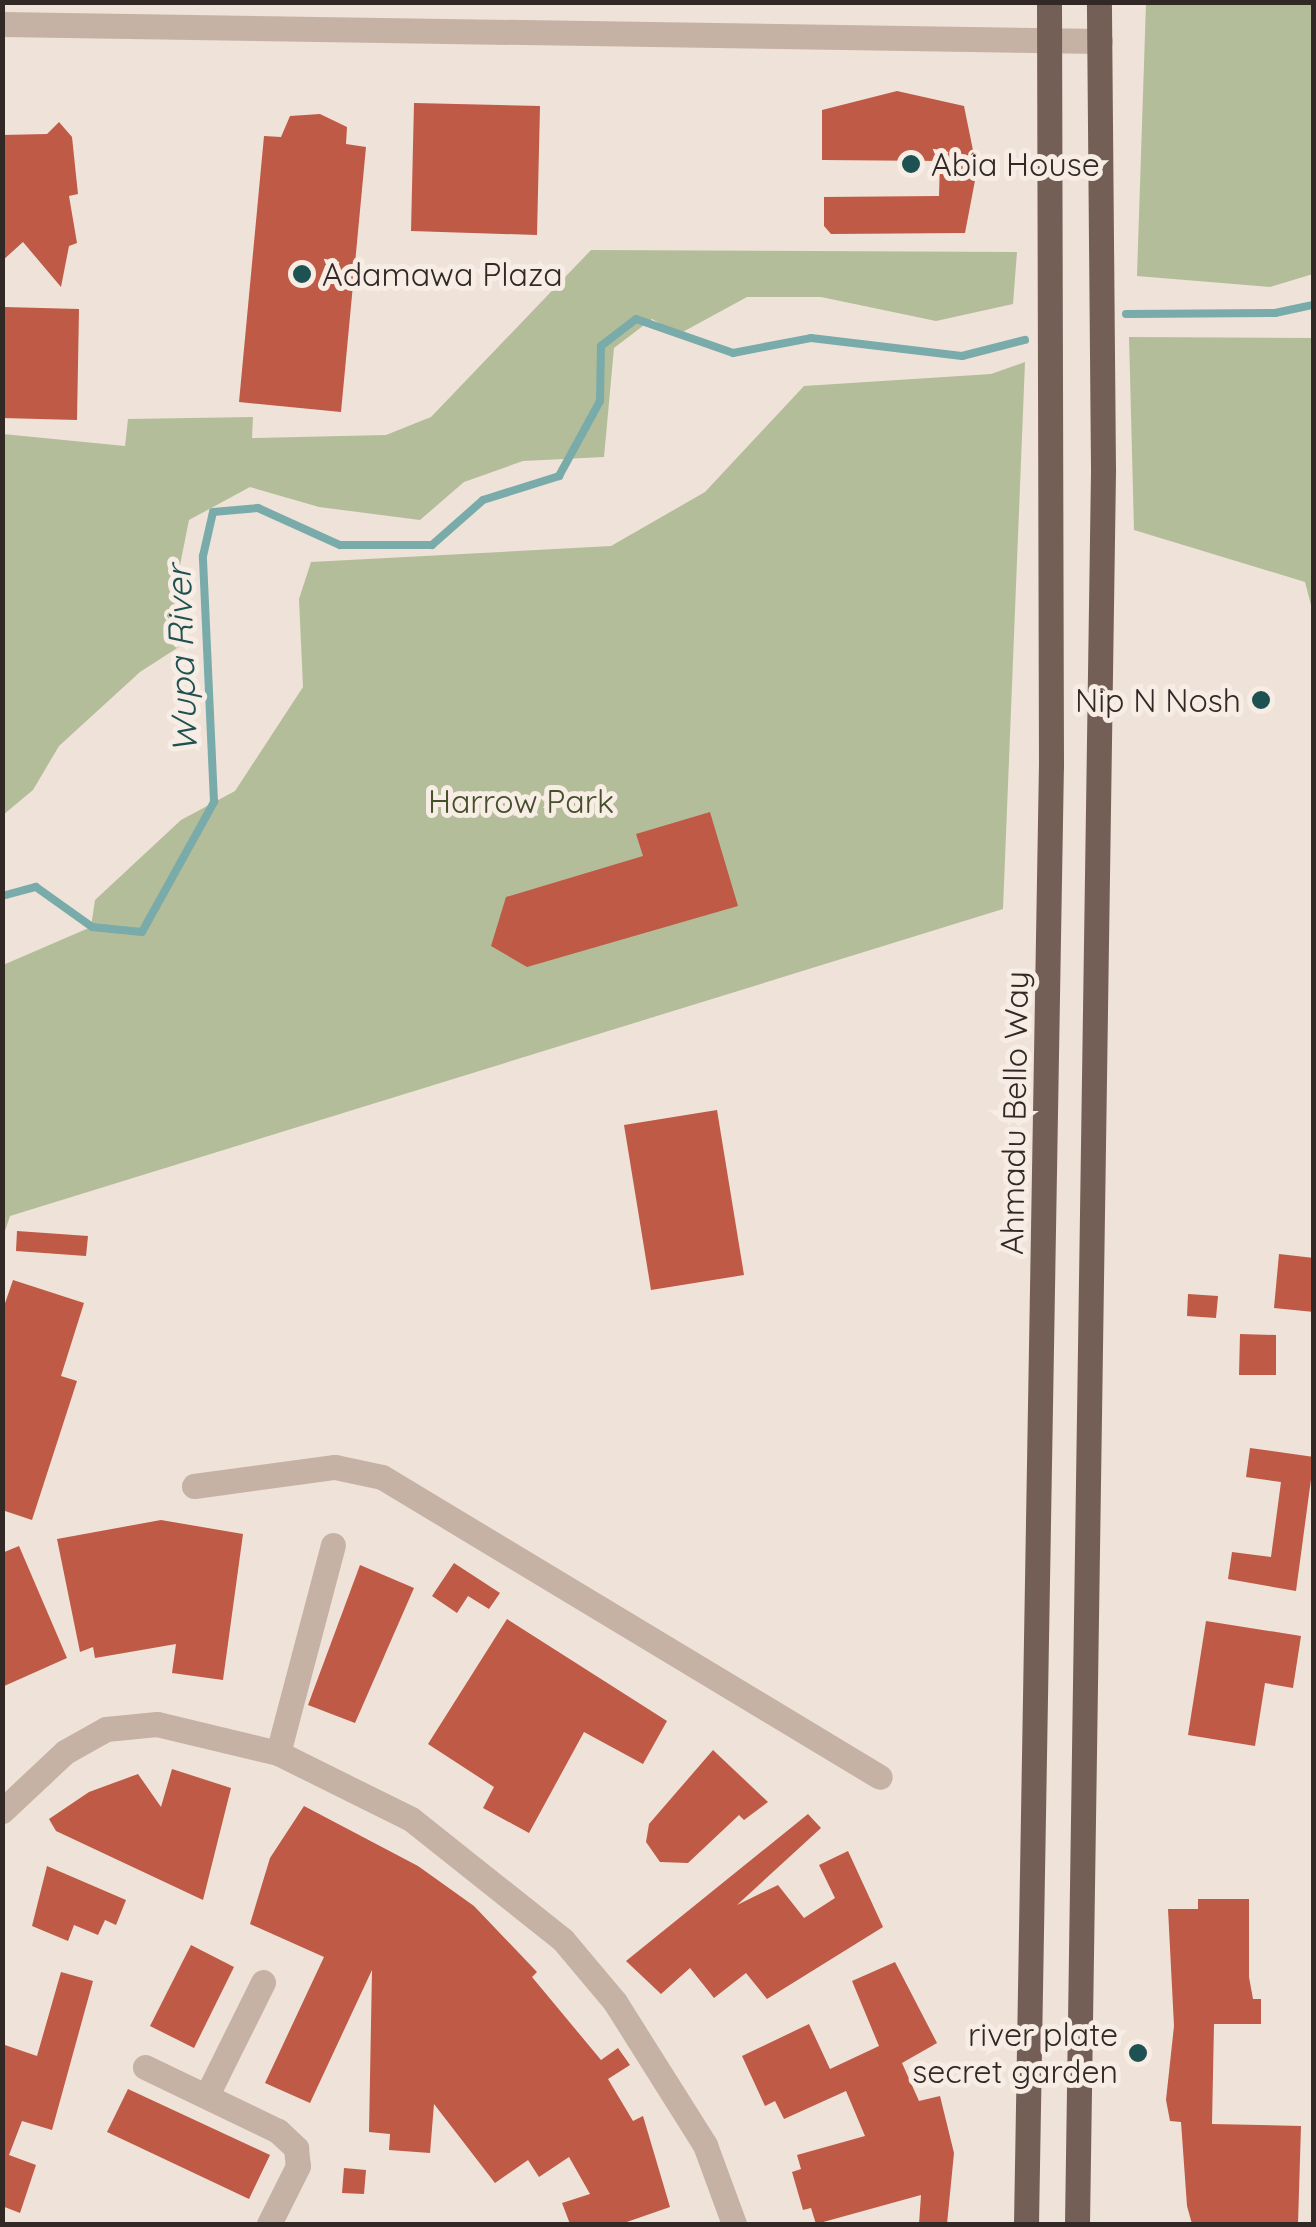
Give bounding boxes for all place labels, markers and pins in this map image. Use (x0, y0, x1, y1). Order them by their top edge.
place label: Abia House (931, 145, 1100, 183)
marker: Abia House (900, 153, 922, 175)
place label: Adamawa Plaza (322, 255, 563, 293)
marker: Adamawa Plaza (291, 263, 313, 285)
place label: Nip N Nosh (1075, 681, 1241, 719)
marker: Nip N Nosh (1250, 689, 1272, 711)
place label: river plate secret garden (912, 2016, 1118, 2091)
marker: river plate secret garden (1127, 2042, 1149, 2064)

